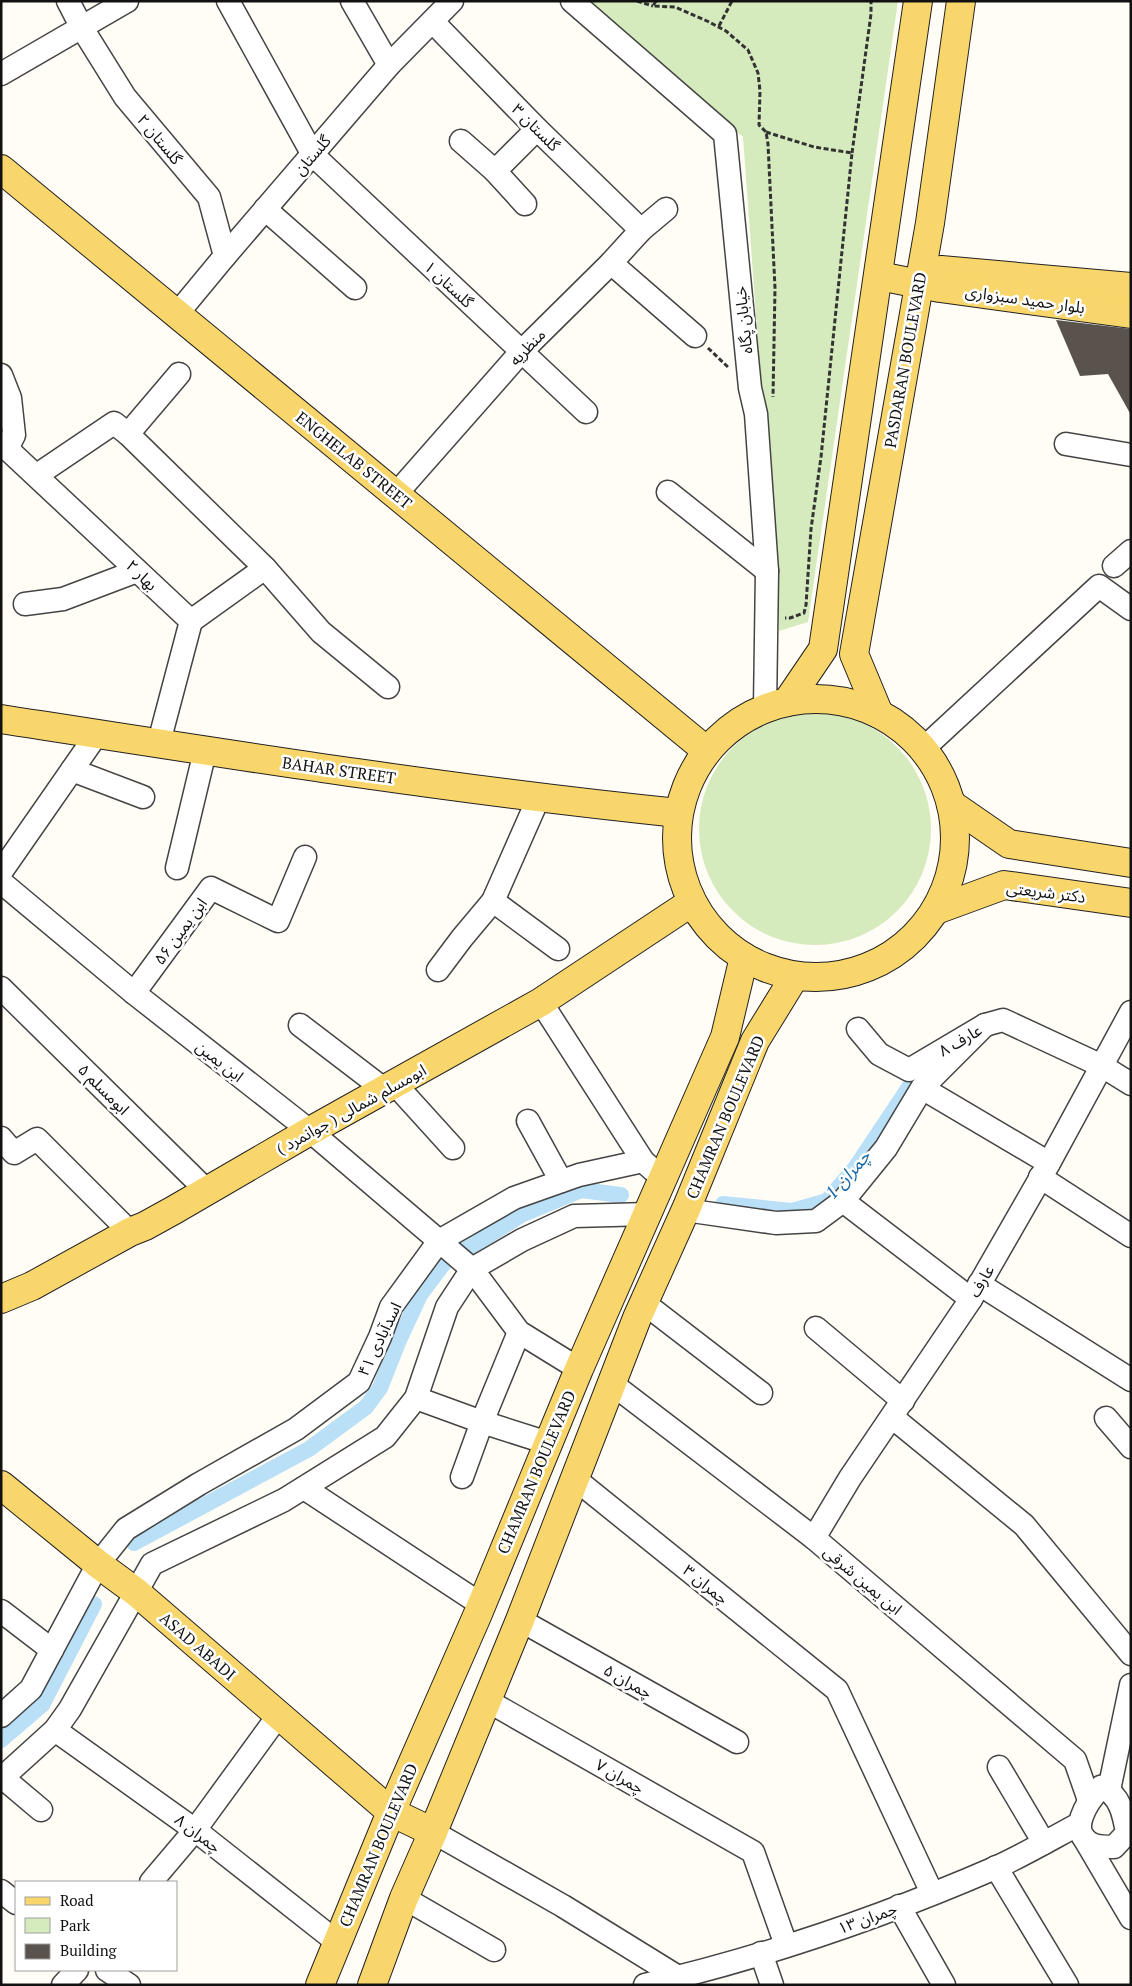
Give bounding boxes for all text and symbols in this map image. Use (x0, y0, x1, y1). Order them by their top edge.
street label: گلستان ۳ (507, 98, 565, 156)
street label: گلستان ۲ (132, 109, 188, 169)
street label: گلستان (288, 130, 336, 180)
street label: گلستان ۱ (420, 256, 479, 313)
street label: PASDARAN BOULEVARD (879, 270, 931, 450)
street label: بلوار حمید سبزواری (964, 280, 1086, 318)
street label: خیابان پگاه (729, 285, 758, 355)
street label: منظریه (504, 324, 550, 370)
street label: ENGHELAB STREET (291, 406, 417, 514)
street label: بهار ۲ (121, 555, 163, 595)
street label: BAHAR STREET (281, 751, 397, 789)
street label: دکتر شریعتی (1005, 876, 1087, 908)
street label: ابن یمین ۵۶ (148, 893, 212, 969)
street label: عارف ۸ (934, 1019, 986, 1061)
street label: CHAMRAN BOULEVARD (681, 1032, 769, 1202)
street label: ابن یمین (191, 1035, 249, 1087)
street label: ابومسلم ۵ (72, 1058, 135, 1121)
street label: ابومسلم شمالی ( جوانمرد ) (272, 1059, 431, 1161)
water label: چمران 1 (819, 1144, 876, 1204)
street label: عارف (963, 1261, 999, 1301)
street label: اسدآبادی ۴۱ (352, 1298, 406, 1380)
street label: CHAMRAN BOULEVARD (492, 1387, 580, 1557)
street label: ابن یمین شرقی (819, 1541, 907, 1619)
street label: چمران ۳ (679, 1559, 733, 1609)
street label: ASAD ABADI (155, 1607, 241, 1685)
street label: چمران ۵ (600, 1659, 656, 1703)
street label: چمران ۷ (592, 1753, 648, 1799)
street label: CHAMRAN BOULEVARD (334, 1760, 422, 1930)
street label: چمران ۸ (170, 1808, 226, 1858)
legend (15, 1881, 178, 1971)
text: Road (60, 1890, 93, 1910)
street label: چمران ۱۳ (834, 1897, 900, 1939)
text: Park (60, 1915, 90, 1935)
text: Building (60, 1940, 118, 1960)

